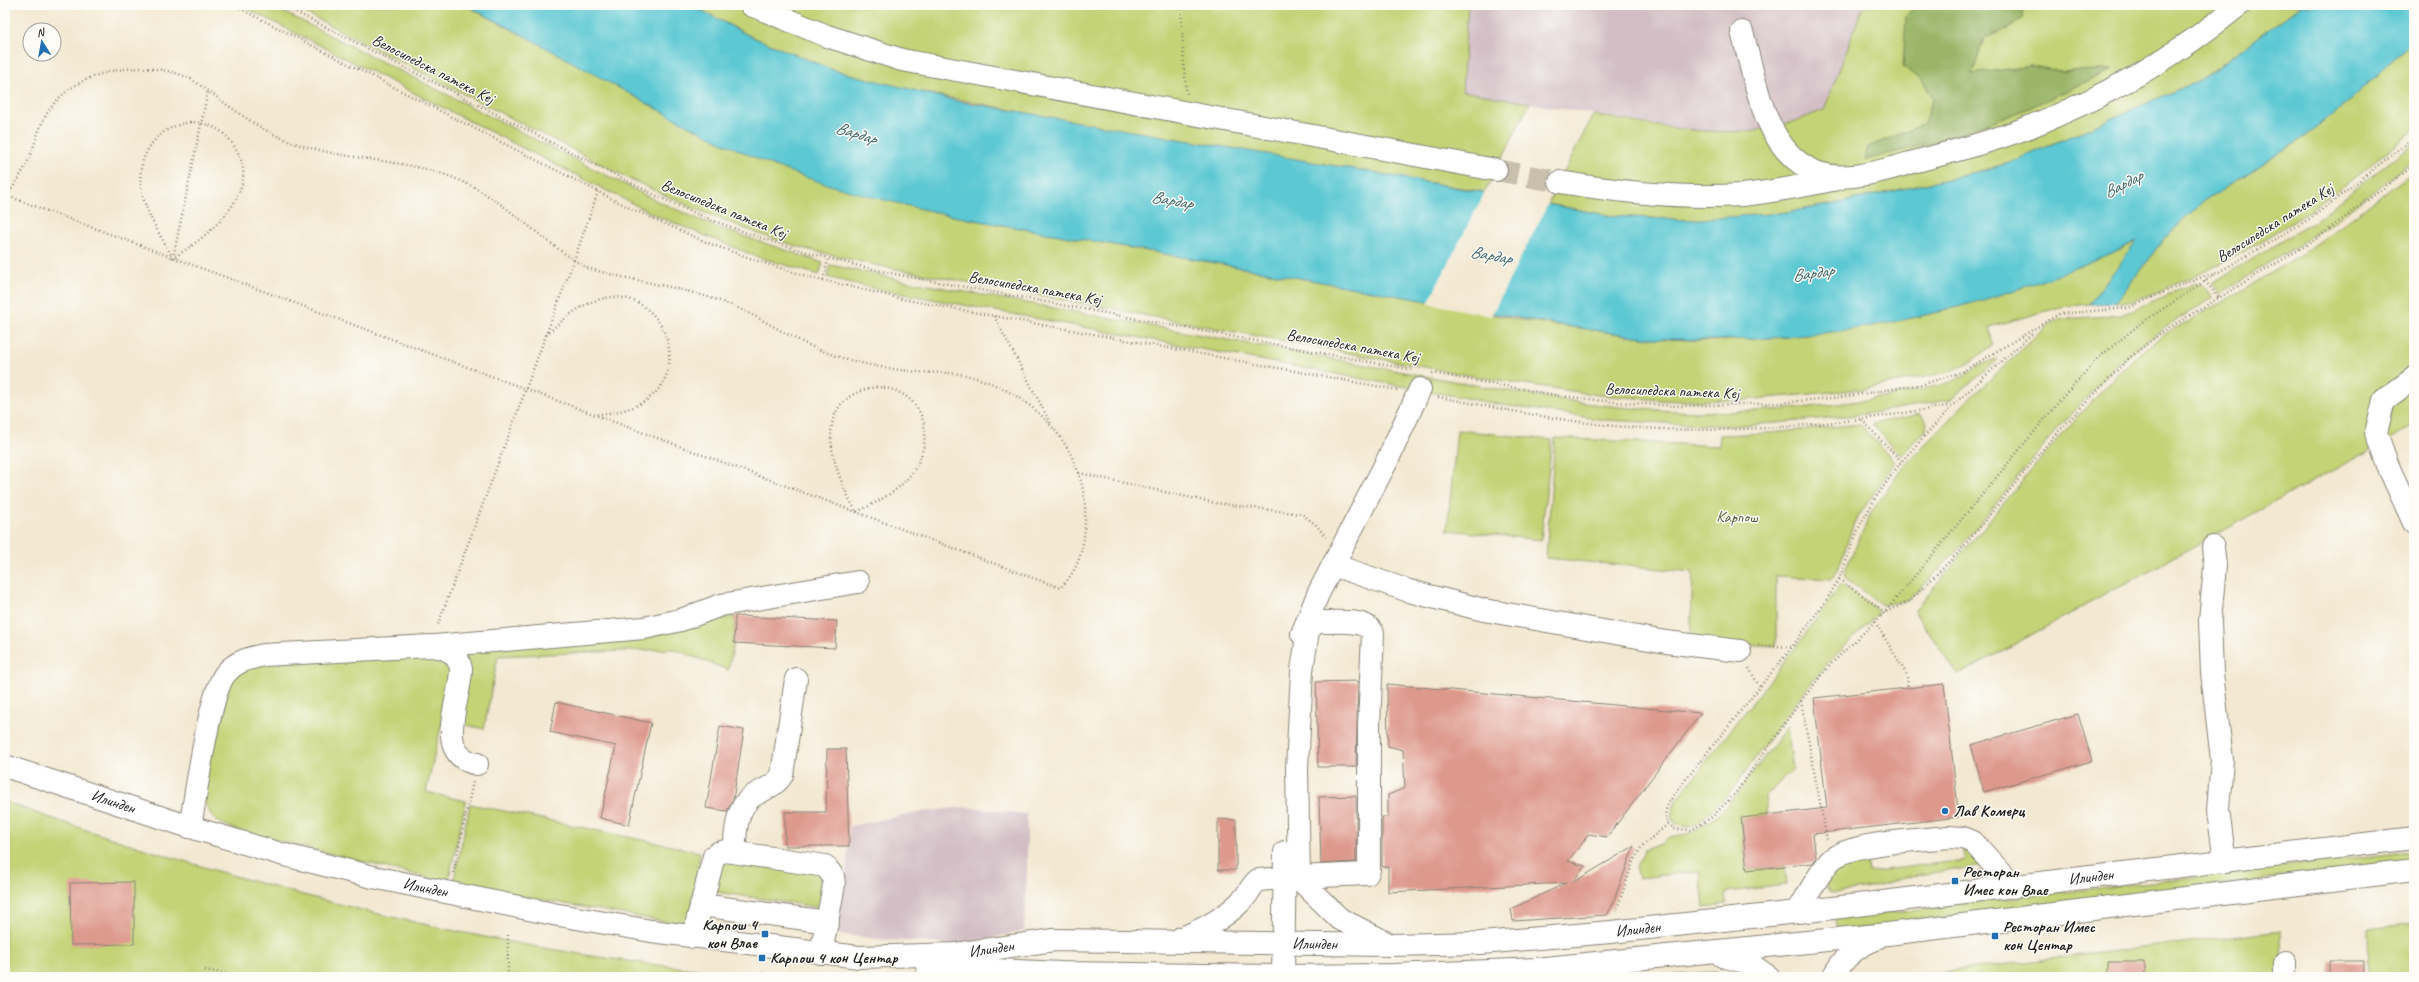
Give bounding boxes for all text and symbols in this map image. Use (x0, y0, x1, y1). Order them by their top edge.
north arrow (22, 22, 62, 62)
text: N (35, 24, 47, 40)
street label: Велосипедска патека Кеј (369, 30, 499, 109)
water label: Вардар (833, 117, 881, 150)
water label: Вардар (2100, 164, 2148, 203)
street label: Велосипедска патека Кеј (658, 175, 792, 244)
street label: Велосипедска патека Кеј (2213, 178, 2339, 267)
water label: Вардар (1150, 186, 1197, 214)
water label: Вардар (1469, 241, 1516, 269)
water label: Вардар (1791, 259, 1837, 286)
street label: Велосипедска патека Кеј (967, 266, 1105, 310)
street label: Велосипедска патека Кеј (1285, 324, 1423, 368)
street label: Велосипедска патека Кеј (1605, 379, 1741, 403)
park label: Карпош (1716, 507, 1759, 527)
street label: Илинден (89, 785, 139, 819)
place label: Лав Комерц (1953, 801, 2026, 821)
marker: Лав Комерц (1940, 806, 1950, 816)
place label: Ресторан Имес кон Влае (1963, 862, 2049, 900)
street label: Илинден (2067, 864, 2116, 890)
street label: Илинден (401, 873, 451, 902)
marker: Ресторан Имес кон Влае (1950, 876, 1960, 886)
place label: Карпош 4 кон Влае (702, 915, 759, 953)
street label: Илинден (1614, 917, 1663, 941)
place label: Ресторан Имес кон Центар (2003, 917, 2095, 955)
marker: Карпош 4 кон Влае (760, 929, 770, 939)
marker: Ресторан Имес кон Центар (1990, 931, 2000, 941)
street label: Илинден (1292, 934, 1339, 954)
street label: Илинден (967, 936, 1016, 962)
place label: Карпош 4 кон Центар (770, 948, 899, 968)
marker: Карпош 4 кон Центар (757, 953, 767, 963)

